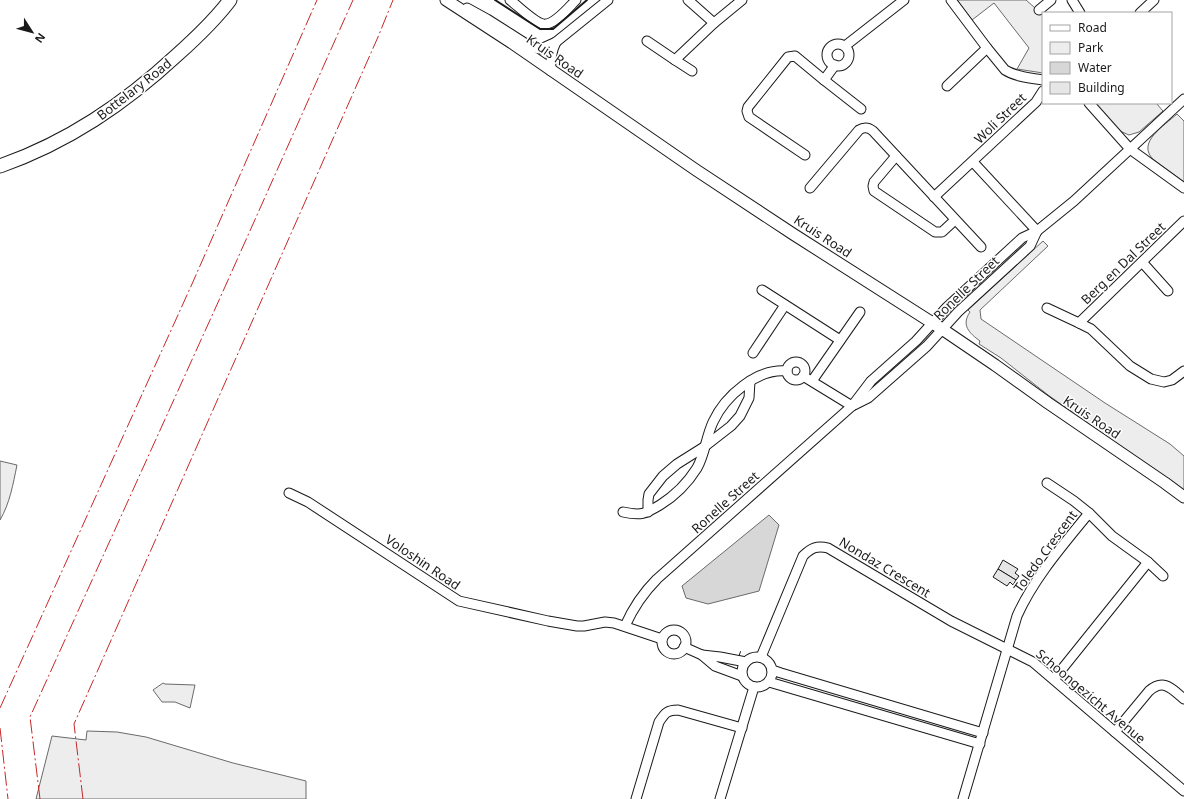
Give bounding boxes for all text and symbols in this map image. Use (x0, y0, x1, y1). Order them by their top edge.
north arrow (12, 12, 52, 52)
legend (1042, 12, 1172, 104)
text: Road (1078, 19, 1107, 36)
text: N (32, 30, 49, 46)
street label: Kruis Road (523, 30, 587, 82)
text: Park (1078, 39, 1104, 56)
street label: Bottelary Road (93, 54, 175, 124)
text: Water (1078, 59, 1112, 76)
text: Building (1078, 79, 1125, 96)
street label: Woli Street (970, 88, 1030, 147)
street label: Kruis Road (791, 211, 855, 261)
street label: Berg en Dal Street (1077, 218, 1169, 308)
street label: Ronelle Street (929, 252, 1003, 324)
street label: Kruis Road (1060, 391, 1124, 443)
street label: Ronelle Street (687, 467, 763, 537)
street label: Toledo Crescent (1009, 506, 1081, 596)
street label: Voloshin Road (382, 530, 464, 594)
street label: Nondaz Crescent (836, 533, 934, 602)
street label: Schoongezicht Avenue (1032, 645, 1150, 747)

